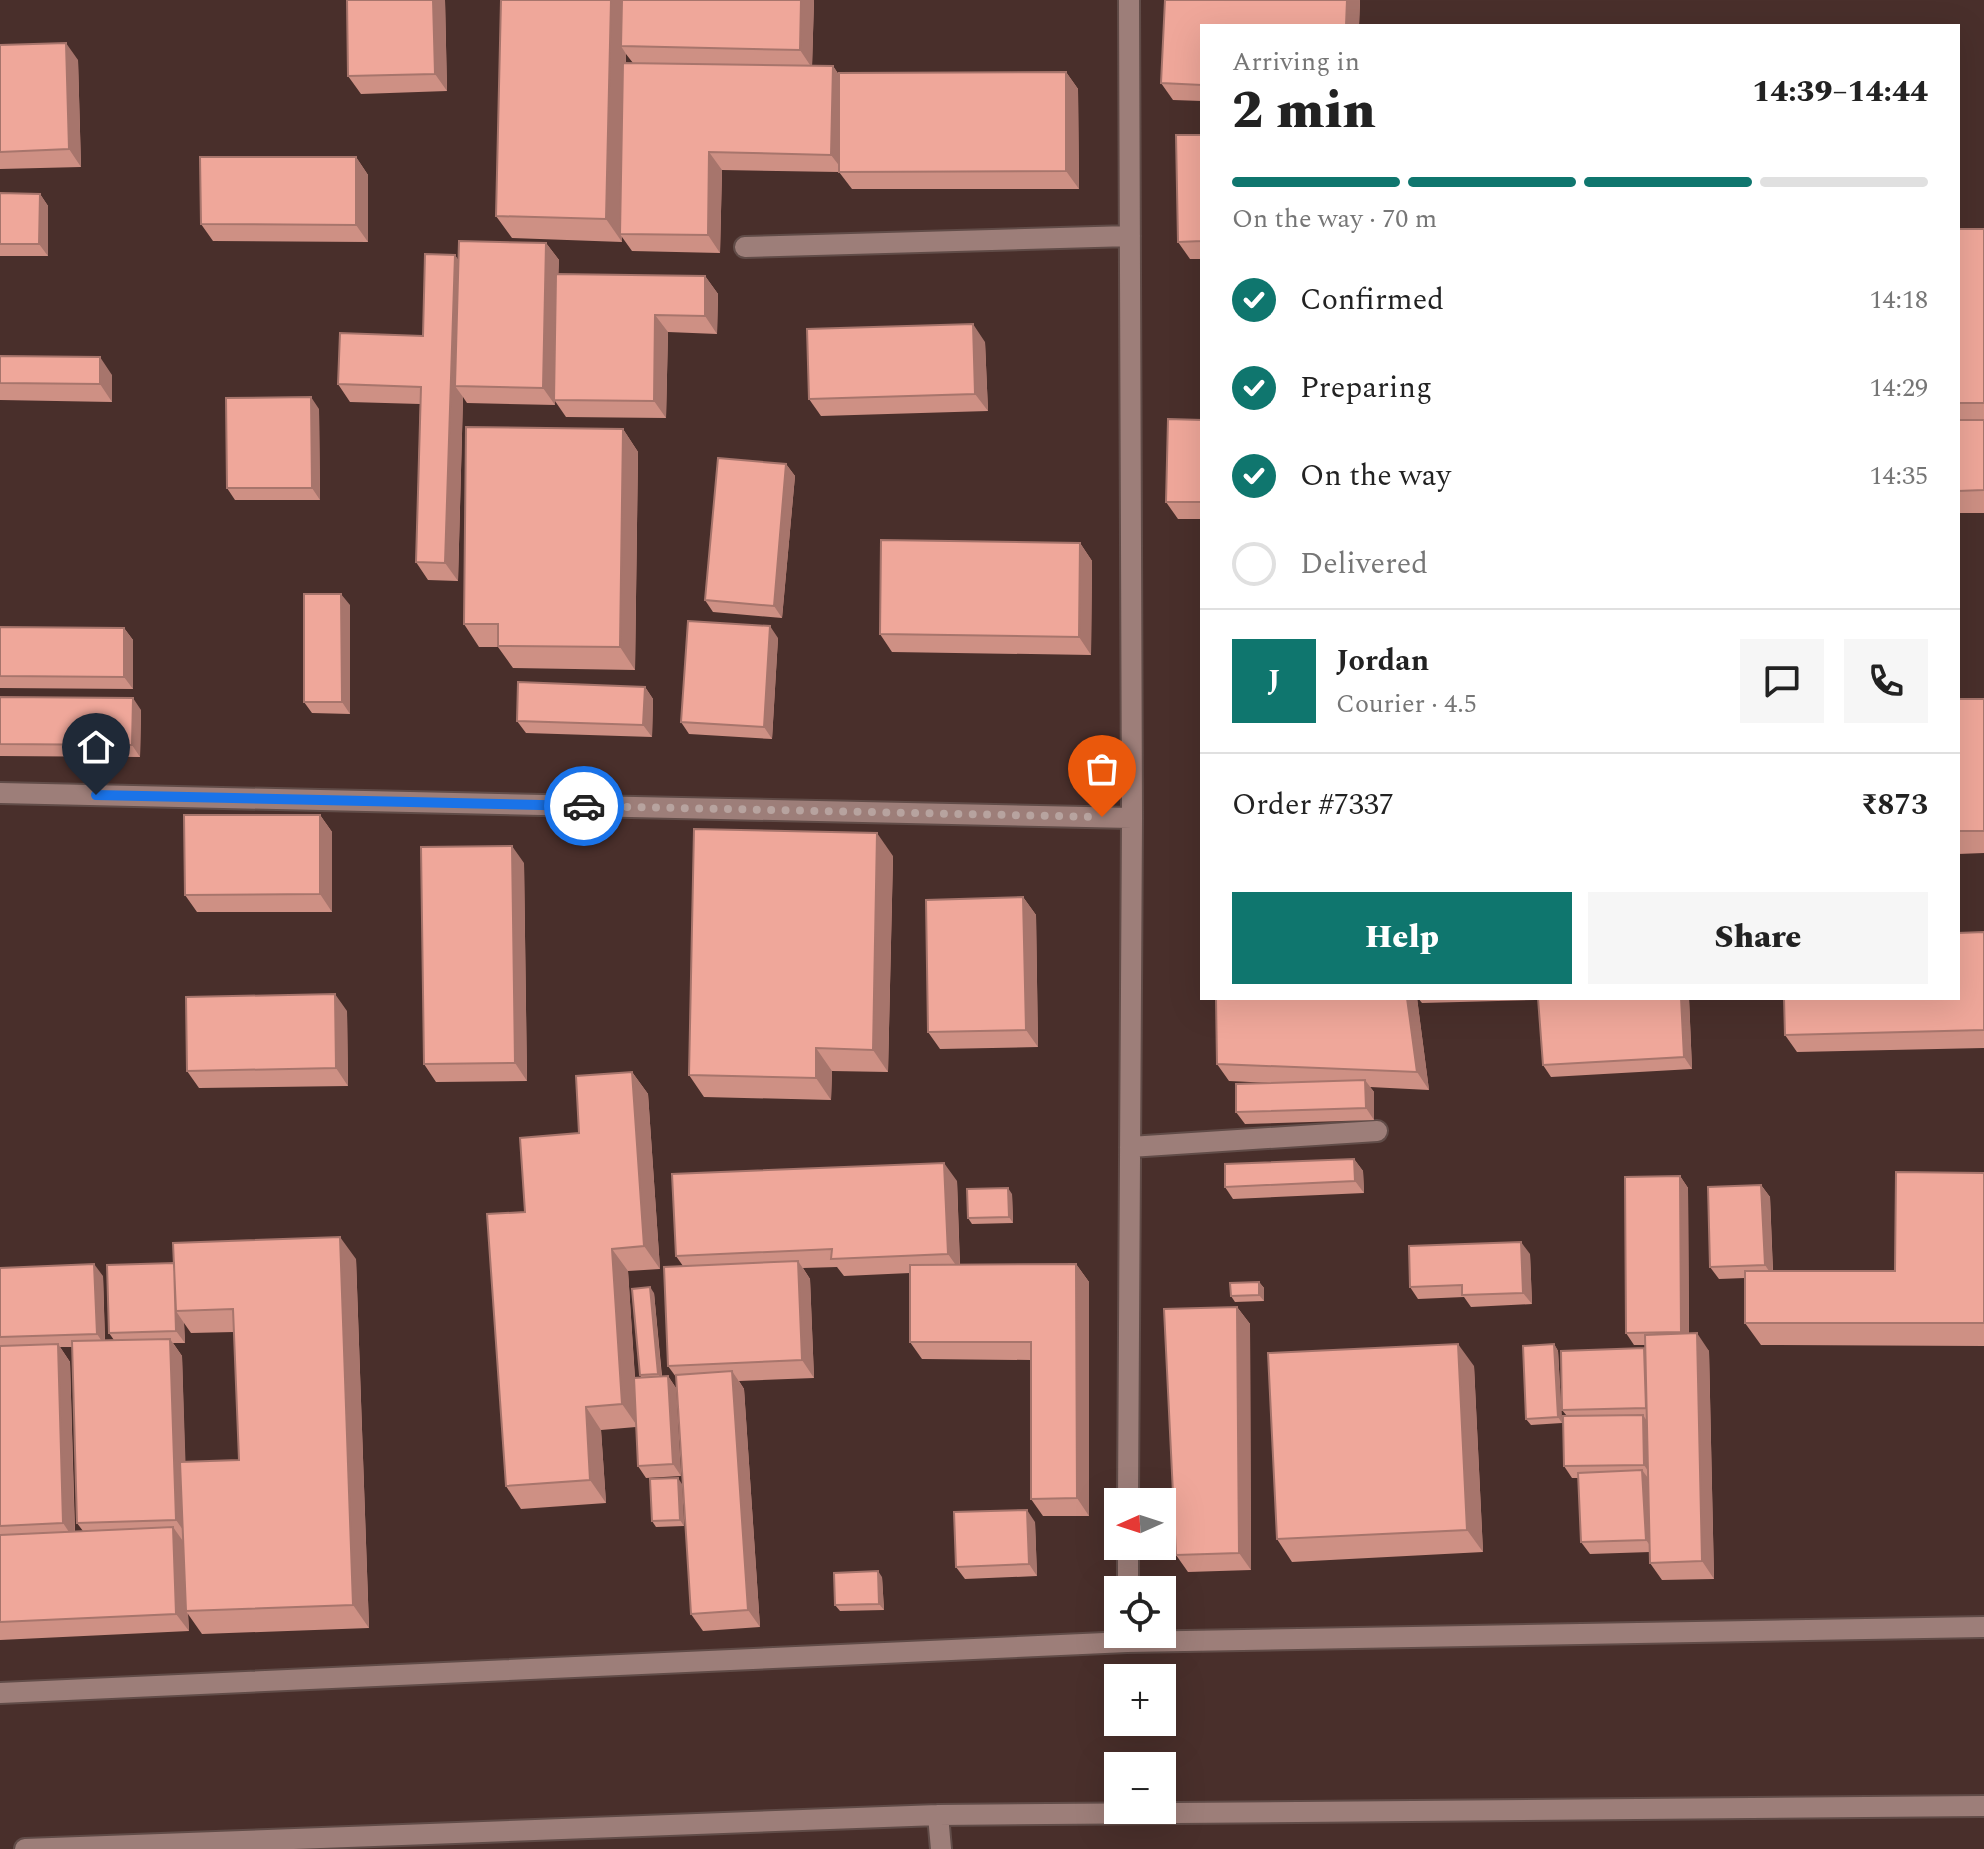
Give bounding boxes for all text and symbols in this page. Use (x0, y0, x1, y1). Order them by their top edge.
text: Arriving in (1232, 42, 1360, 82)
text: 14:39–14:44 (1752, 69, 1928, 115)
text: 2 min (1232, 72, 1376, 151)
text: On the way · 70 m (1232, 199, 1437, 239)
text: Confirmed (1300, 277, 1444, 323)
icon: check (1232, 278, 1276, 322)
text: 14:18 (1869, 280, 1928, 320)
text: Preparing (1300, 365, 1432, 411)
icon: check (1232, 366, 1276, 410)
text: 14:29 (1869, 368, 1928, 408)
text: On the way (1300, 453, 1451, 499)
icon: check (1232, 454, 1276, 498)
text: 14:35 (1869, 456, 1928, 496)
text: Delivered (1300, 541, 1428, 587)
text: Jordan (1336, 638, 1429, 684)
button: chat (1740, 639, 1824, 723)
button: phone (1844, 639, 1928, 723)
text: J (1268, 658, 1280, 704)
text: Courier · 4.5 (1336, 684, 1477, 724)
pin (62, 713, 130, 795)
icon: home (74, 725, 118, 769)
pin (1068, 735, 1136, 817)
icon: bag (1080, 747, 1124, 791)
courier (544, 766, 624, 846)
text: Order #7337 (1232, 782, 1394, 828)
text: ₹873 (1861, 782, 1928, 828)
icon: car (562, 784, 606, 828)
button: Help (1232, 892, 1572, 984)
button: Share (1588, 892, 1928, 984)
north arrow (1104, 1488, 1176, 1560)
map controls (1104, 1488, 1176, 1824)
button: locate (1104, 1576, 1176, 1648)
button: + (1104, 1664, 1176, 1736)
button: − (1104, 1752, 1176, 1824)

